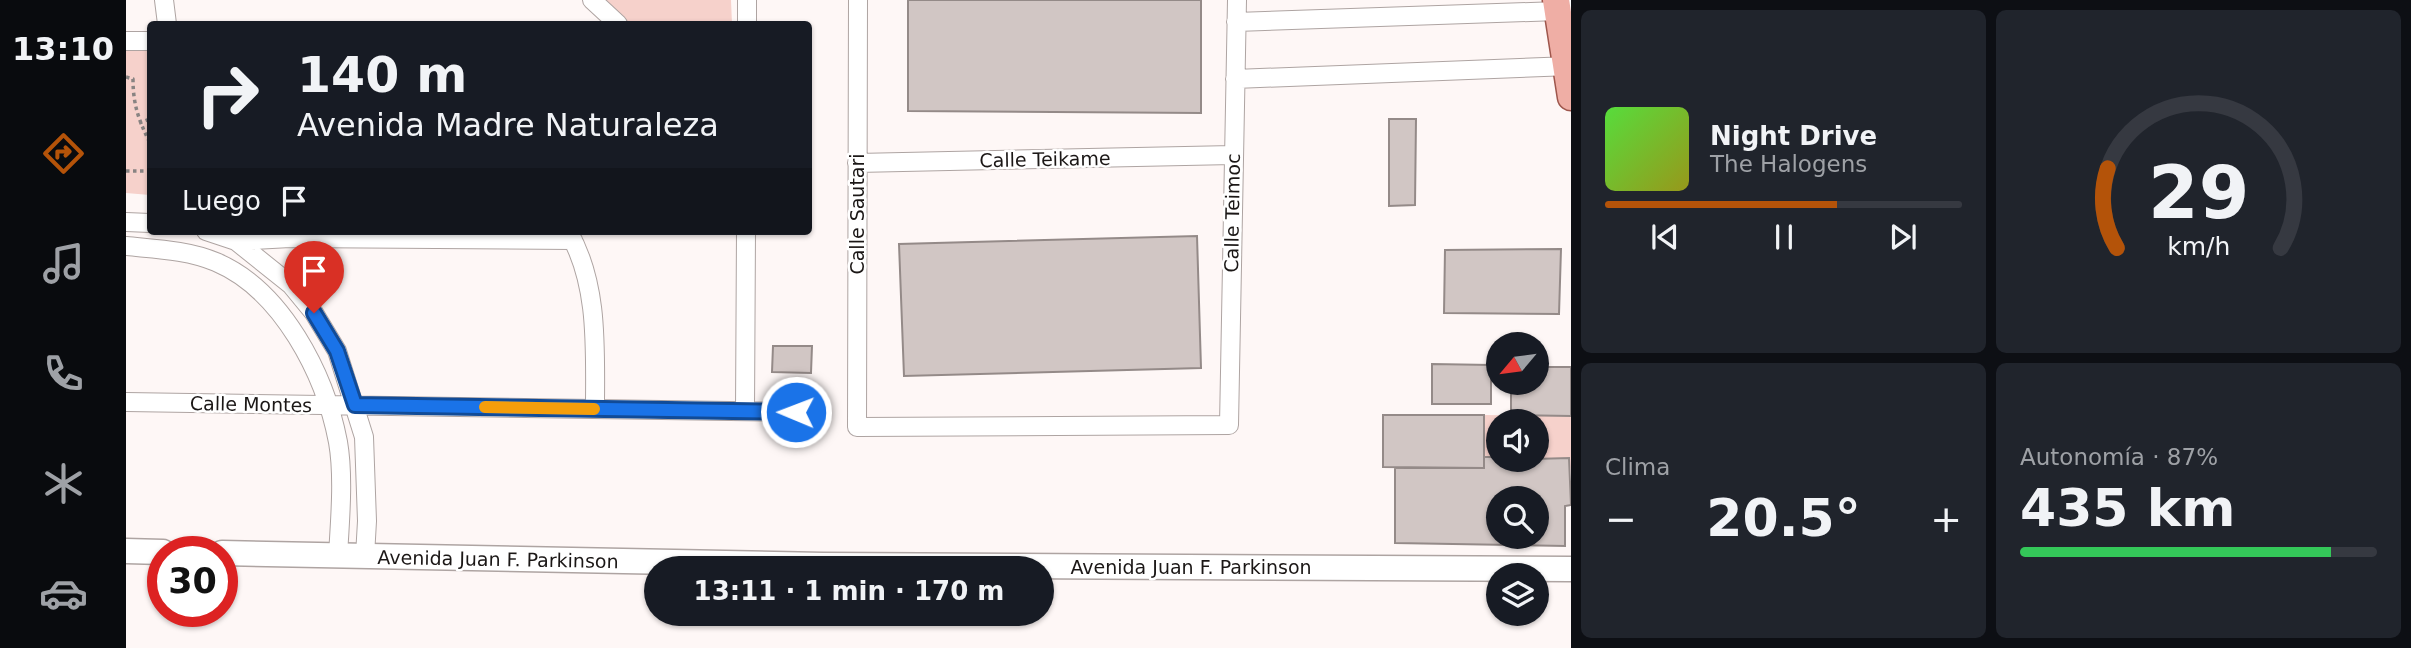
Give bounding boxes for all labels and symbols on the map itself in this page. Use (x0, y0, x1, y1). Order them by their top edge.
street label: Calle Teikame (979, 147, 1111, 171)
street label: Calle Sautari (846, 153, 868, 275)
street label: Calle Teimoc (1220, 153, 1244, 273)
pin (284, 241, 344, 313)
north arrow (1486, 332, 1549, 396)
position arrow (759, 375, 833, 449)
street label: Calle Montes (190, 392, 312, 416)
speed limit sign: 30 (147, 536, 238, 627)
street label: Avenida Juan F. Parkinson (377, 546, 619, 572)
street label: Avenida Juan F. Parkinson (1070, 556, 1312, 578)

